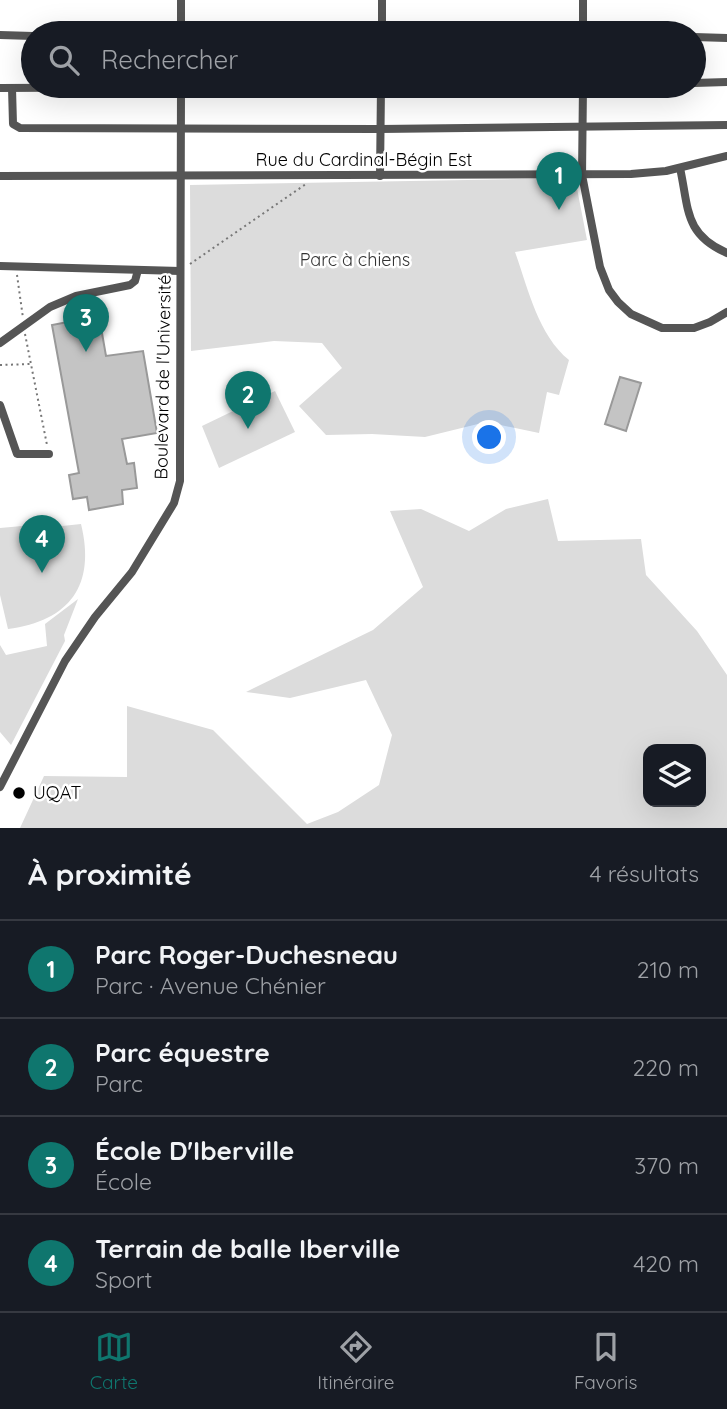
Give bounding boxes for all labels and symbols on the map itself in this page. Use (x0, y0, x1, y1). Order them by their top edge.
street label: Rue du Cardinal-Bégin Est (256, 148, 472, 171)
pin: 1 (536, 152, 582, 210)
park label: Parc à chiens (300, 248, 410, 271)
street label: Boulevard de l'Université (149, 274, 176, 480)
pin: 3 (63, 294, 109, 352)
pin: 2 (225, 371, 271, 429)
your location (472, 420, 506, 454)
pin: 4 (19, 515, 65, 573)
place label: UQAT (33, 781, 81, 804)
marker: UQAT (11, 785, 27, 801)

